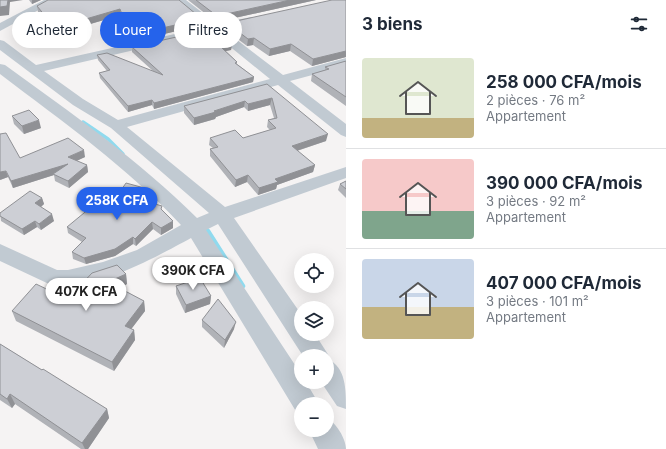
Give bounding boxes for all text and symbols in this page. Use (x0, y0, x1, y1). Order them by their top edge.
chip: Acheter (12, 12, 92, 48)
chip: Louer (100, 12, 166, 48)
chip: Filtres (174, 12, 242, 48)
icon: filters (628, 13, 650, 35)
text: 3 biens (362, 14, 423, 34)
text: 258 000 CFA/mois (486, 72, 642, 92)
icon: home (394, 74, 442, 122)
text: 2 pièces · 76 m² (486, 92, 585, 108)
text: Appartement (486, 108, 566, 124)
text: 390 000 CFA/mois (486, 173, 643, 193)
icon: home (394, 175, 442, 223)
pin: 258K CFA (76, 187, 158, 221)
text: 258K CFA (85, 192, 149, 208)
text: 3 pièces · 92 m² (486, 193, 586, 209)
text: Appartement (486, 209, 566, 225)
map controls (294, 253, 334, 437)
button: locate (294, 253, 334, 293)
pin: 390K CFA (152, 257, 234, 291)
text: 390K CFA (161, 262, 225, 278)
text: 407 000 CFA/mois (486, 273, 642, 293)
icon: home (394, 275, 442, 323)
pin: 407K CFA (45, 278, 127, 312)
text: 407K CFA (54, 283, 118, 299)
text: 3 pièces · 101 m² (486, 293, 589, 309)
button: layers (294, 301, 334, 341)
text: Appartement (486, 309, 566, 325)
button: + (294, 349, 334, 389)
button: − (294, 397, 334, 437)

